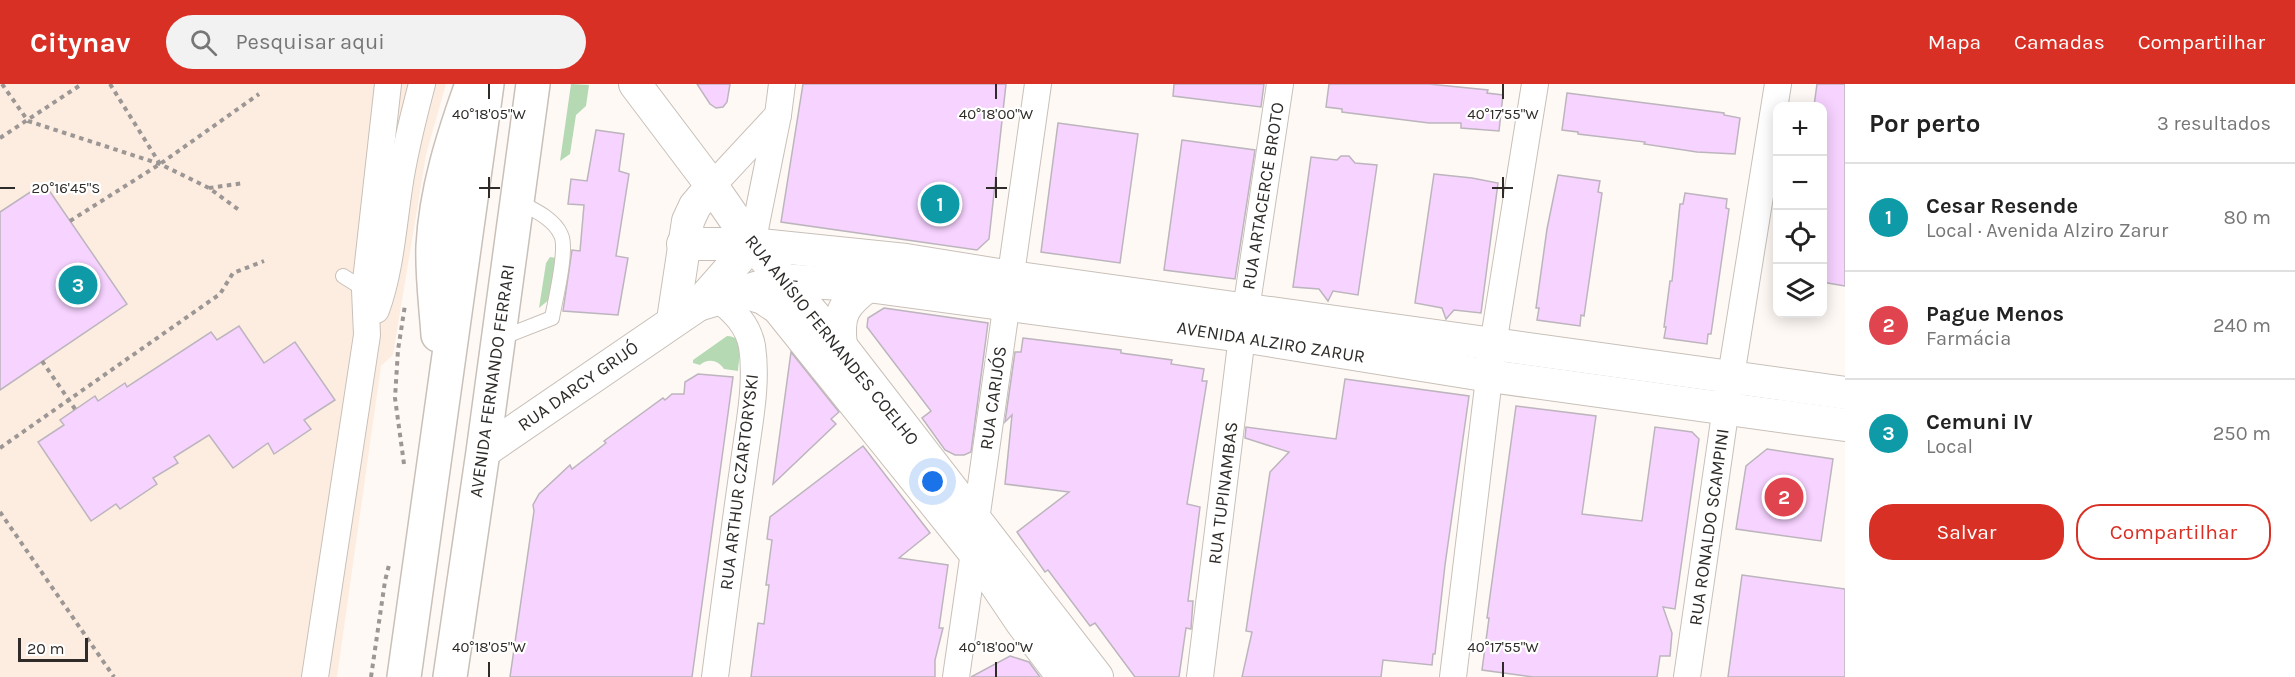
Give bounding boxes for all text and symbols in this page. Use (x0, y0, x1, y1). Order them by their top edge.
search box (166, 15, 586, 69)
text: Citynav (30, 26, 130, 59)
icon: search (187, 26, 220, 59)
text: Pesquisar aqui (235, 29, 385, 55)
text: Mapa (1928, 30, 1981, 54)
text: Camadas (2014, 30, 2105, 54)
text: Compartilhar (2138, 30, 2265, 54)
street label: RUA ARTACERCE BROTO (1237, 101, 1289, 291)
map controls (1773, 102, 1827, 318)
button: + (1773, 102, 1827, 156)
text: 40°18'05"W (452, 105, 527, 123)
text: 40°18'00"W (959, 105, 1034, 123)
text: 40°17'55"W (1467, 105, 1539, 123)
text: Por perto (1869, 108, 1980, 139)
text: 3 resultados (2157, 112, 2271, 135)
button: − (1773, 156, 1827, 210)
text: 20°16'45"S (32, 179, 100, 197)
pin: 1 (920, 182, 960, 226)
text: Cesar Resende (1926, 193, 2078, 219)
text: 1 (1885, 206, 1892, 229)
text: 80 m (2223, 206, 2271, 229)
button: locate (1773, 210, 1827, 264)
text: Local · Avenida Alziro Zarur (1926, 219, 2168, 242)
street label: RUA ANÍSIO FERNANDES COELHO (740, 230, 925, 450)
pin: 3 (58, 262, 98, 308)
street label: AVENIDA FERNANDO FERRARI (465, 263, 519, 499)
button: layers (1773, 264, 1827, 318)
text: Pague Menos (1926, 301, 2064, 327)
text: 2 (1882, 314, 1895, 337)
text: 240 m (2213, 314, 2271, 337)
street label: AVENIDA ALZIRO ZARUR (1175, 316, 1367, 368)
text: Farmácia (1926, 327, 2011, 350)
street label: RUA DARCY GRIJÓ (513, 335, 643, 436)
street label: RUA CARIJÓS (974, 345, 1011, 451)
street label: RUA ARTHUR CZARTORYSKI (715, 373, 763, 591)
text: Cemuni IV (1926, 409, 2033, 435)
street label: RUA TUPINAMBAS (1203, 420, 1243, 566)
text: 3 (1882, 422, 1895, 445)
text: 250 m (2213, 422, 2271, 445)
street label: RUA RONALDO SCAMPINI (1684, 427, 1734, 627)
text: Local (1926, 435, 1973, 458)
your location (918, 467, 947, 496)
pin: 2 (1764, 474, 1804, 520)
button: Salvar (1869, 504, 2064, 560)
button: Compartilhar (2076, 504, 2271, 560)
scale bar (18, 635, 88, 662)
text: 40°18'05"W (452, 638, 527, 656)
text: 40°18'00"W (959, 638, 1034, 656)
text: 40°17'55"W (1467, 638, 1539, 656)
text: 20 m (27, 639, 65, 658)

